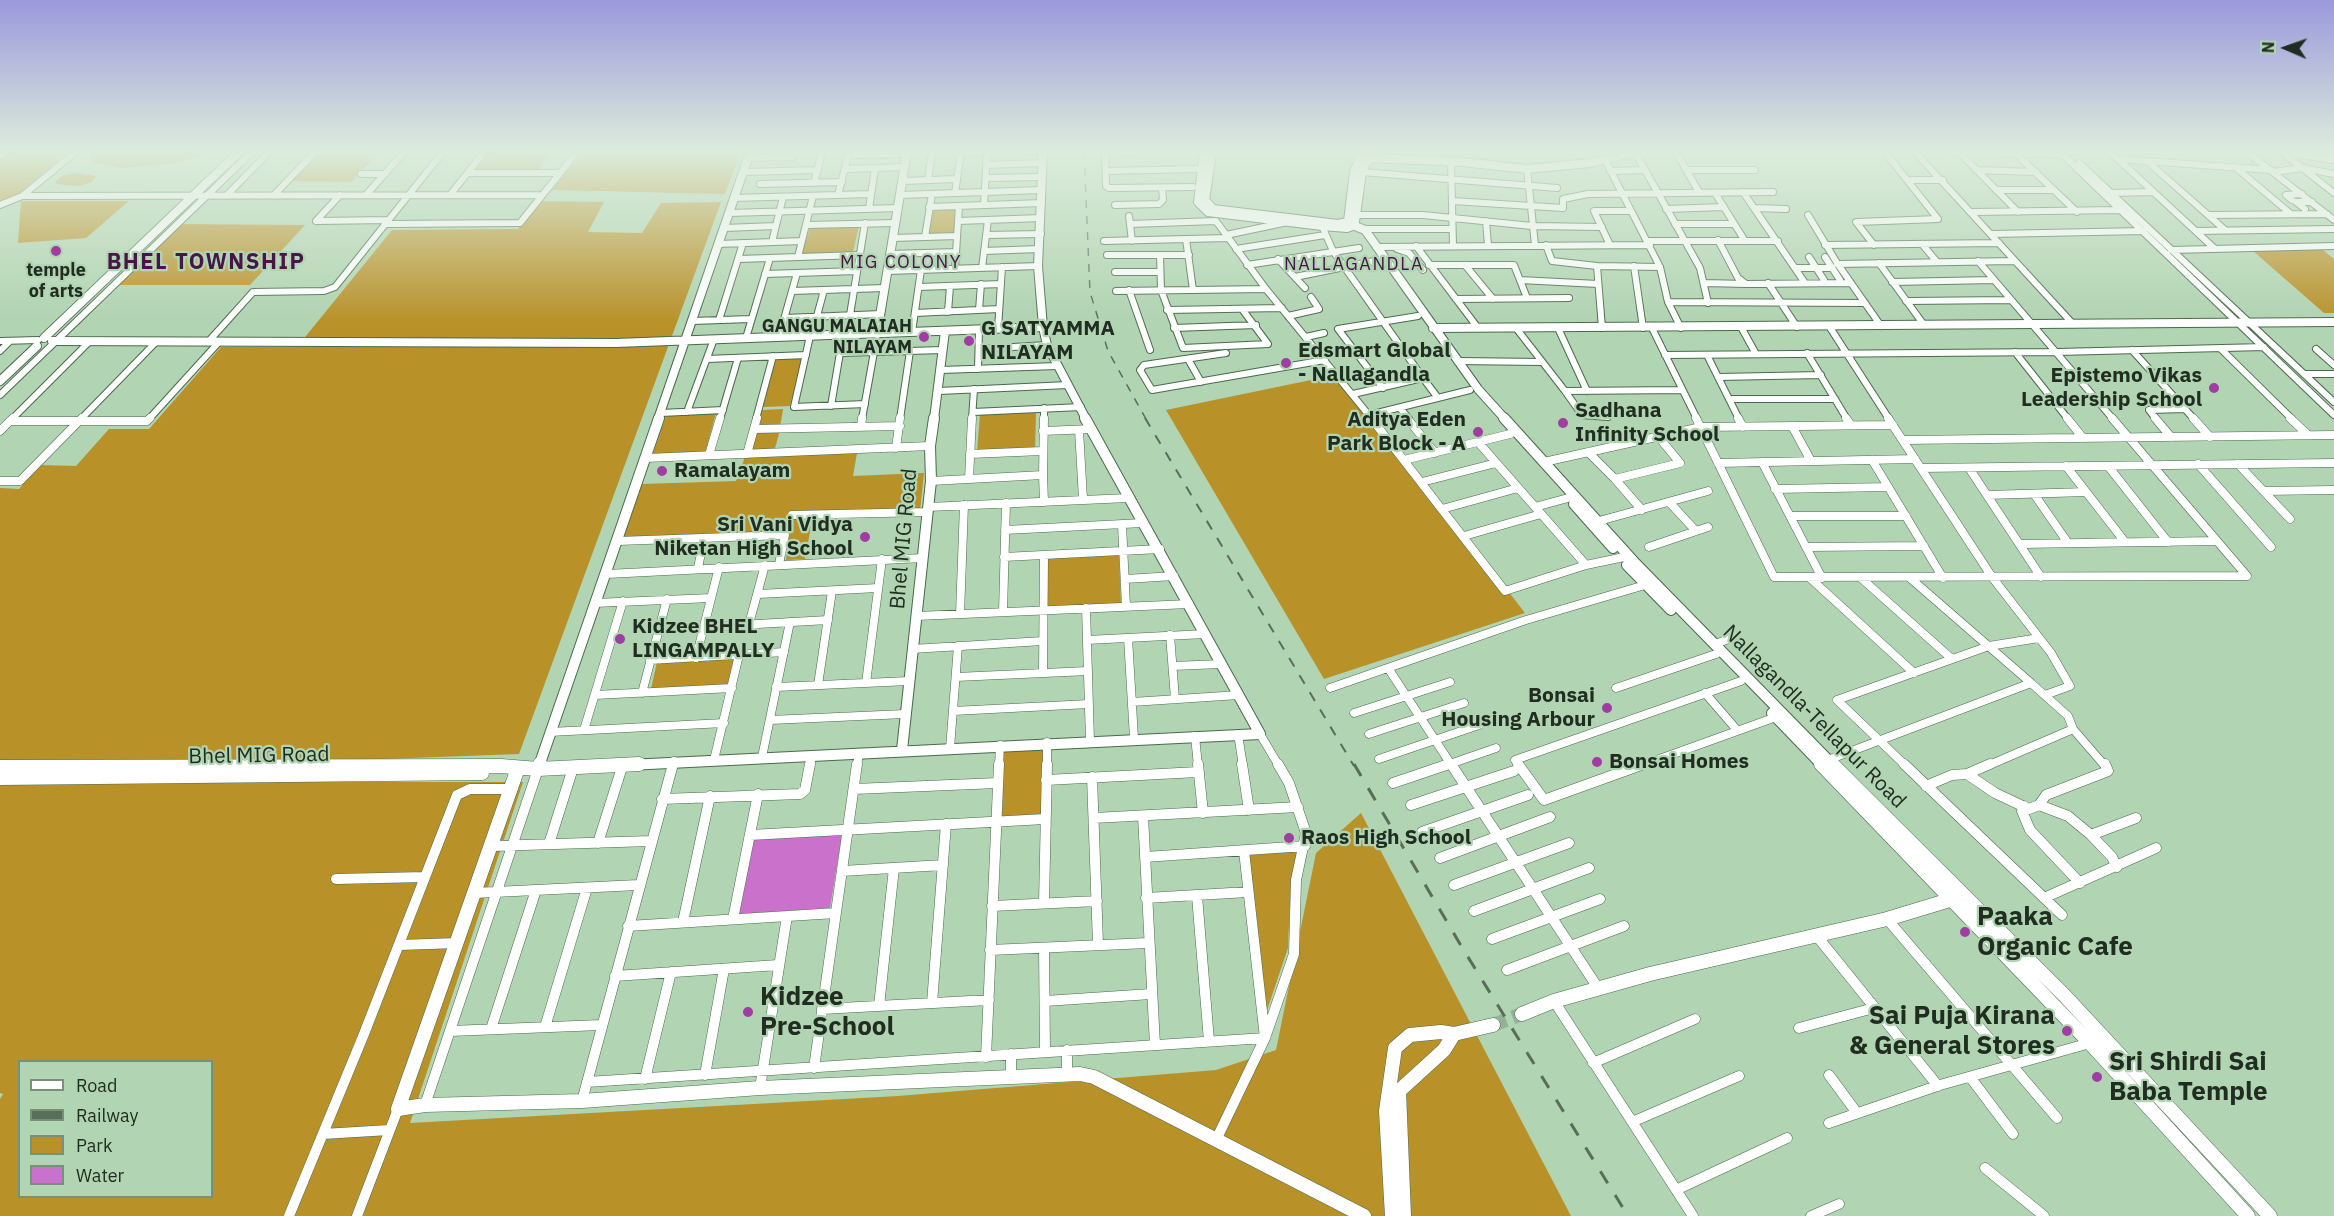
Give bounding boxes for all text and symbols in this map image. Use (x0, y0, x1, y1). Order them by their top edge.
north arrow (2256, 18, 2316, 78)
text: N (2258, 41, 2278, 54)
marker: temple of arts (49, 244, 63, 258)
district label: BHEL TOWNSHIP (107, 250, 305, 276)
district label: MIG COLONY (840, 252, 962, 274)
district label: NALLAGANDLA (1284, 254, 1424, 276)
place label: temple of arts (26, 260, 86, 302)
place label: GANGU MALAIAH NILAYAM (762, 316, 912, 358)
place label: G SATYAMMA NILAYAM (981, 316, 1115, 366)
marker: GANGU MALAIAH NILAYAM (917, 330, 931, 344)
marker: G SATYAMMA NILAYAM (962, 334, 976, 348)
place label: Edsmart Global - Nallagandla (1298, 338, 1451, 388)
marker: Edsmart Global - Nallagandla (1279, 356, 1293, 370)
place label: Epistemo Vikas Leadership School (2021, 363, 2202, 413)
marker: Epistemo Vikas Leadership School (2207, 381, 2221, 395)
place label: Sadhana Infinity School (1575, 398, 1719, 448)
place label: Aditya Eden Park Block - A (1327, 407, 1466, 457)
marker: Sadhana Infinity School (1556, 416, 1570, 430)
marker: Aditya Eden Park Block - A (1471, 425, 1485, 439)
place label: Ramalayam (674, 458, 790, 484)
marker: Ramalayam (655, 464, 669, 478)
street label: Bhel MIG Road (885, 468, 923, 610)
place label: Sri Vani Vidya Niketan High School (654, 512, 853, 562)
marker: Sri Vani Vidya Niketan High School (858, 530, 872, 544)
place label: Kidzee BHEL LINGAMPALLY (632, 614, 775, 664)
street label: Nallagandla-Tellapur Road (1717, 620, 1911, 814)
marker: Kidzee BHEL LINGAMPALLY (613, 632, 627, 646)
place label: Bonsai Housing Arbour (1441, 683, 1595, 733)
marker: Bonsai Housing Arbour (1600, 701, 1614, 715)
street label: Bhel MIG Road (188, 742, 330, 770)
place label: Bonsai Homes (1609, 749, 1749, 775)
marker: Bonsai Homes (1590, 755, 1604, 769)
place label: Raos High School (1301, 825, 1471, 851)
marker: Raos High School (1282, 831, 1296, 845)
place label: Paaka Organic Cafe (1977, 901, 2133, 963)
marker: Paaka Organic Cafe (1958, 925, 1972, 939)
place label: Kidzee Pre-School (760, 981, 894, 1042)
place label: Sai Puja Kirana & General Stores (1849, 1000, 2055, 1062)
marker: Kidzee Pre-School (741, 1005, 755, 1019)
marker: Sai Puja Kirana & General Stores (2060, 1024, 2074, 1038)
place label: Sri Shirdi Sai Baba Temple (2109, 1046, 2268, 1108)
legend (18, 1060, 213, 1198)
marker: Sri Shirdi Sai Baba Temple (2090, 1070, 2104, 1084)
text: Road (76, 1074, 117, 1097)
text: Railway (76, 1104, 138, 1127)
text: Park (76, 1134, 112, 1157)
text: Water (76, 1164, 124, 1187)

